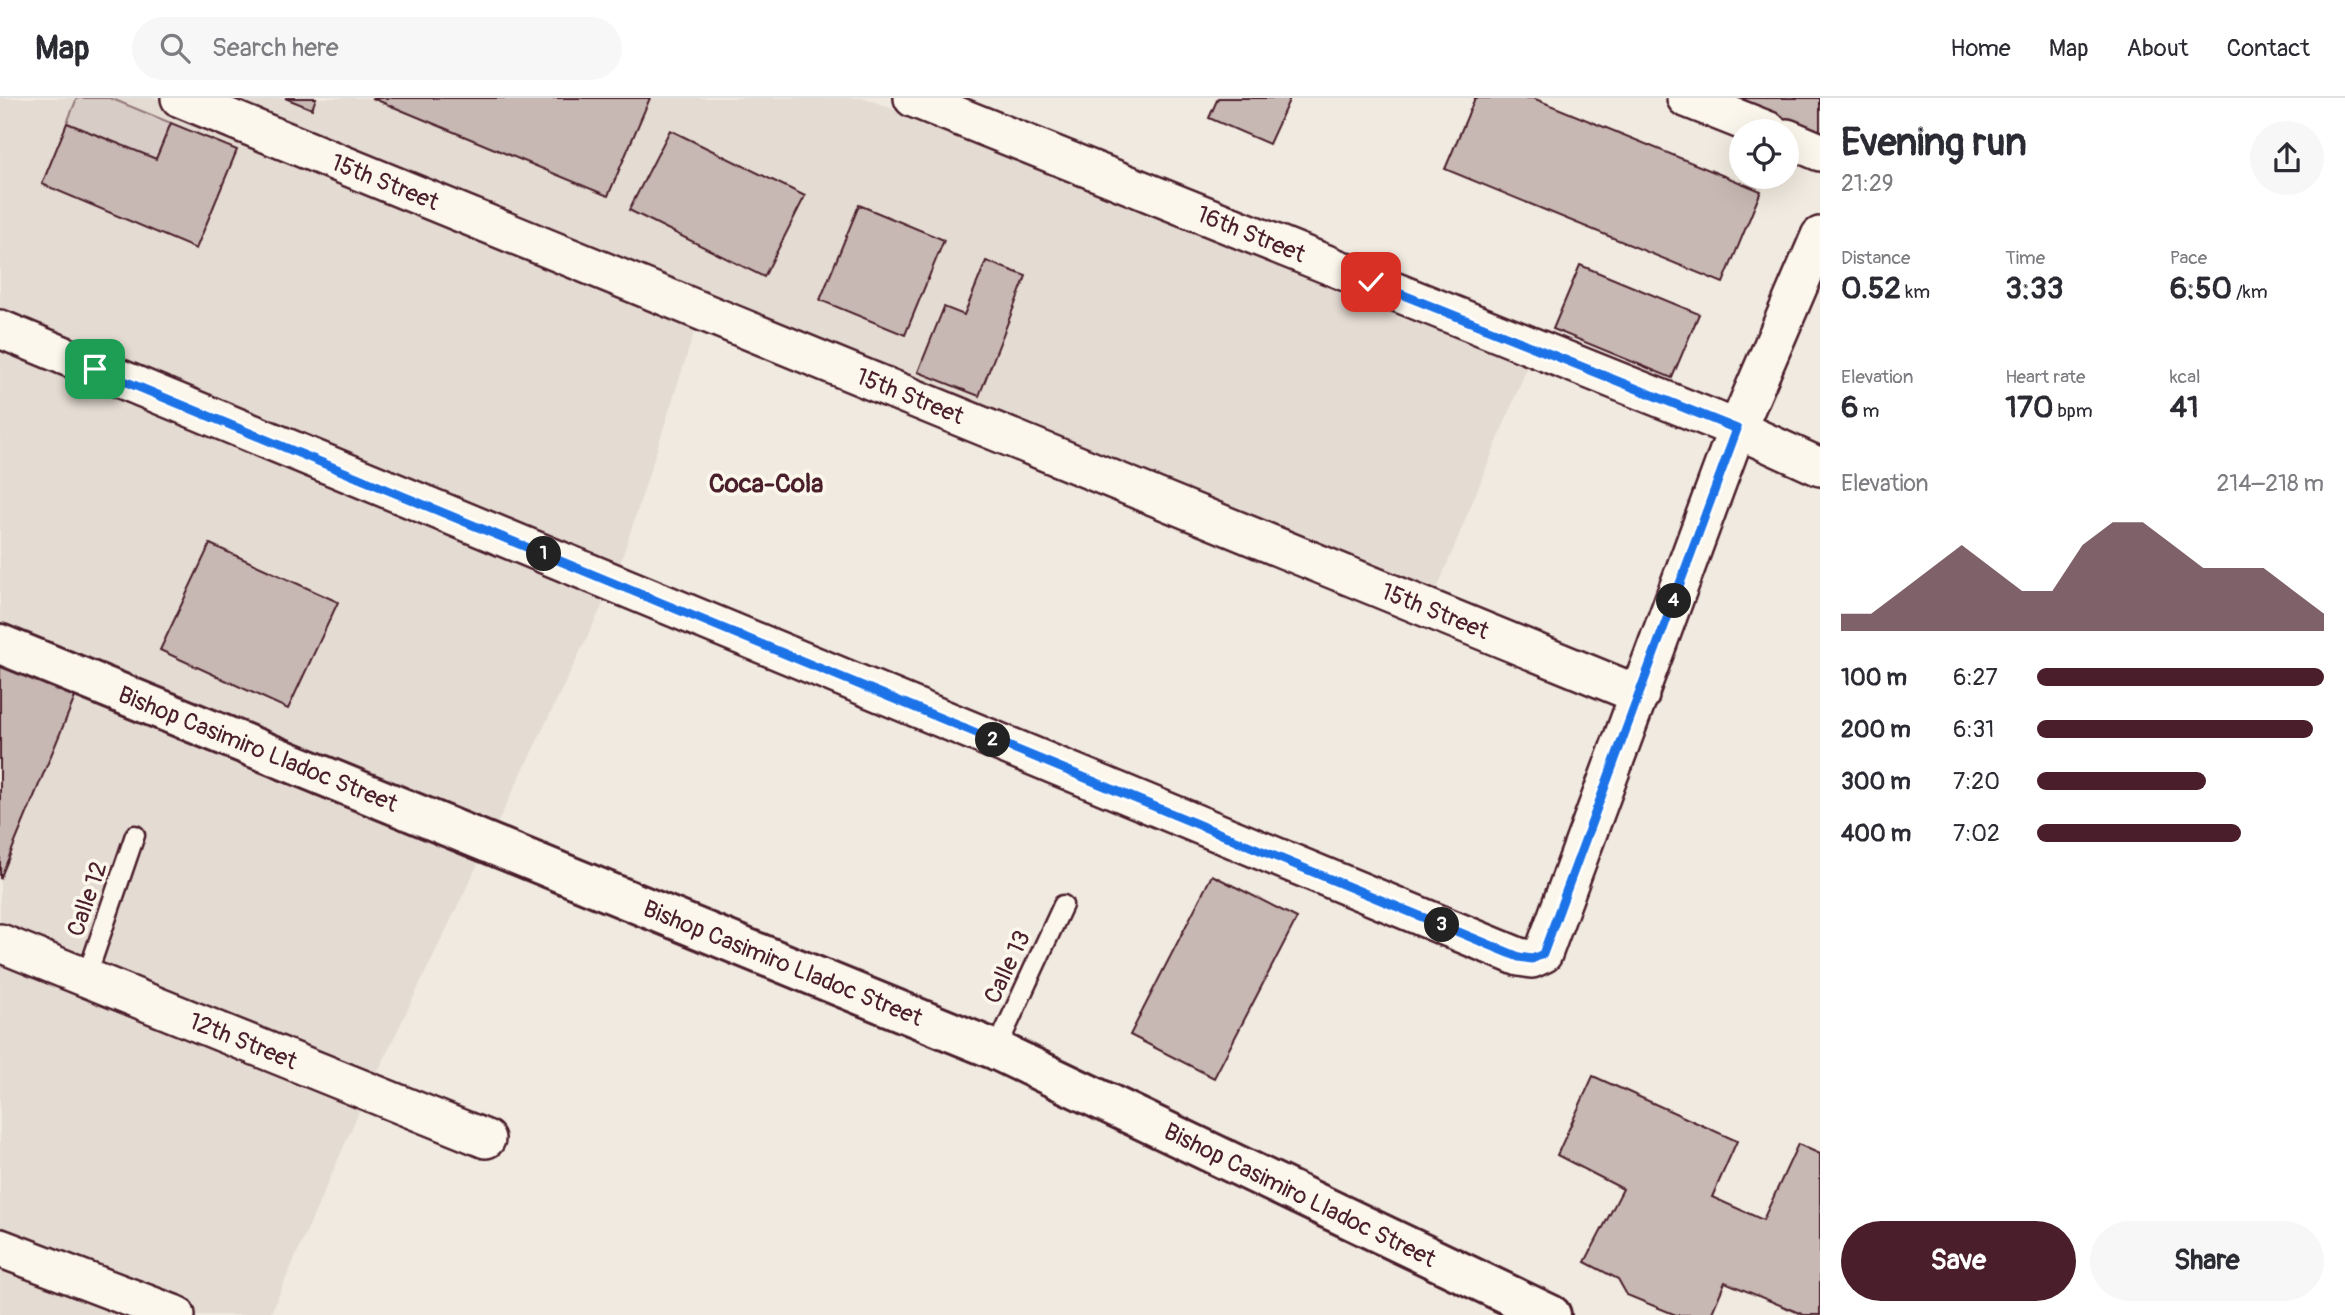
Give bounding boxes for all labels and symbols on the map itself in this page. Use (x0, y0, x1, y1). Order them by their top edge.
street label: 15th Street (327, 148, 443, 217)
street label: 16th Street (1192, 200, 1310, 269)
pin (1341, 252, 1401, 312)
pin (65, 339, 125, 399)
street label: 15th Street (852, 362, 968, 431)
district label: Coca-Cola (709, 468, 823, 500)
pin: 1 (526, 536, 562, 572)
street label: 15th Street (1377, 577, 1493, 646)
pin: 4 (1656, 584, 1692, 618)
street label: Bishop Casimiro Lladoc Street (114, 680, 402, 819)
pin: 2 (976, 722, 1010, 758)
street label: Calle 12 (61, 858, 114, 940)
street label: Bishop Casimiro Lladoc Street (639, 894, 927, 1033)
pin: 3 (1424, 908, 1460, 942)
street label: Calle 13 (978, 926, 1037, 1008)
street label: 12th Street (185, 1007, 301, 1076)
street label: Bishop Casimiro Lladoc Street (1159, 1117, 1441, 1274)

